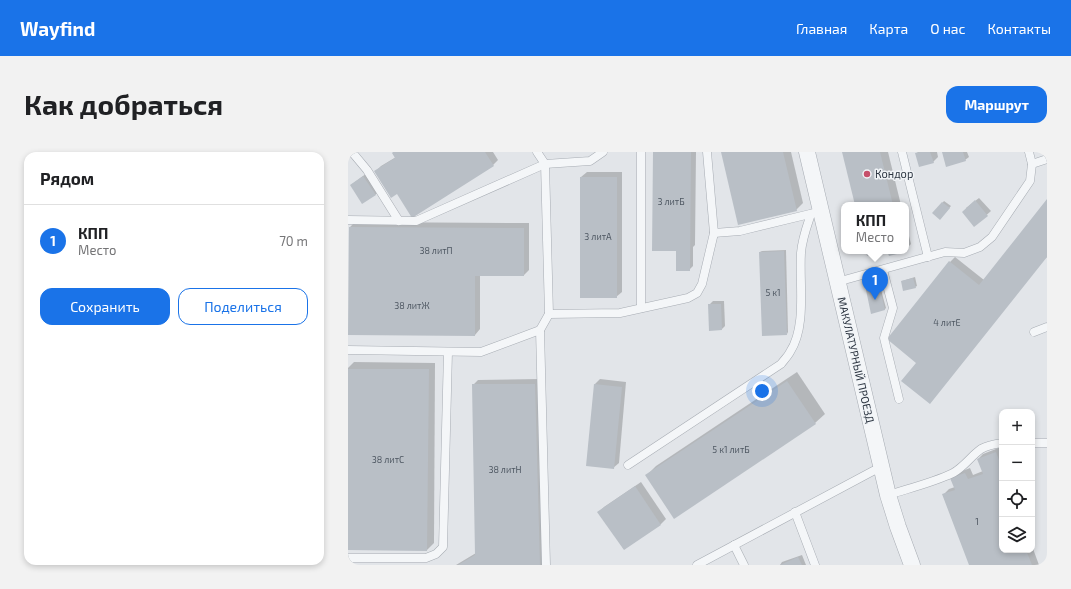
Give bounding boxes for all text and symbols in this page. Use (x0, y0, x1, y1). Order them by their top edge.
text: Wayfind (20, 17, 95, 40)
text: Главная (796, 20, 847, 37)
text: Карта (869, 20, 908, 37)
text: О нас (930, 20, 966, 37)
text: Контакты (988, 20, 1051, 37)
button: Маршрут (946, 86, 1047, 123)
text: Как добраться (24, 87, 223, 121)
place label: Кондор (875, 167, 913, 180)
text: Рядом (40, 168, 94, 188)
marker: Кондор (862, 169, 872, 179)
house number: 3 литБ (657, 196, 685, 207)
popup (841, 202, 909, 254)
text: КПП (856, 211, 886, 229)
text: КПП (78, 224, 108, 242)
text: Место (856, 229, 894, 245)
house number: 3 литА (584, 231, 612, 242)
text: 1 (50, 233, 56, 249)
text: 70 m (279, 233, 308, 249)
text: Место (78, 242, 117, 258)
house number: 38 литП (419, 245, 453, 256)
pin: 1 (862, 267, 888, 300)
house number: 5 к1 (765, 287, 781, 298)
button: Сохранить (40, 288, 170, 325)
button: Поделиться (178, 288, 308, 325)
street label: МАКУЛАТУРНЫЙ ПРОЕЗД (836, 296, 877, 425)
house number: 38 литЖ (394, 300, 430, 311)
house number: 4 литЕ (933, 317, 961, 328)
your location (752, 381, 772, 401)
map controls (999, 409, 1035, 553)
button: + (999, 409, 1035, 445)
house number: 5 к1 литБ (712, 444, 750, 455)
button: − (999, 445, 1035, 481)
house number: 38 литС (372, 454, 404, 465)
house number: 38 литН (488, 464, 522, 475)
button: locate (999, 481, 1035, 517)
house number: 1 (975, 516, 979, 527)
button: layers (999, 517, 1035, 553)

